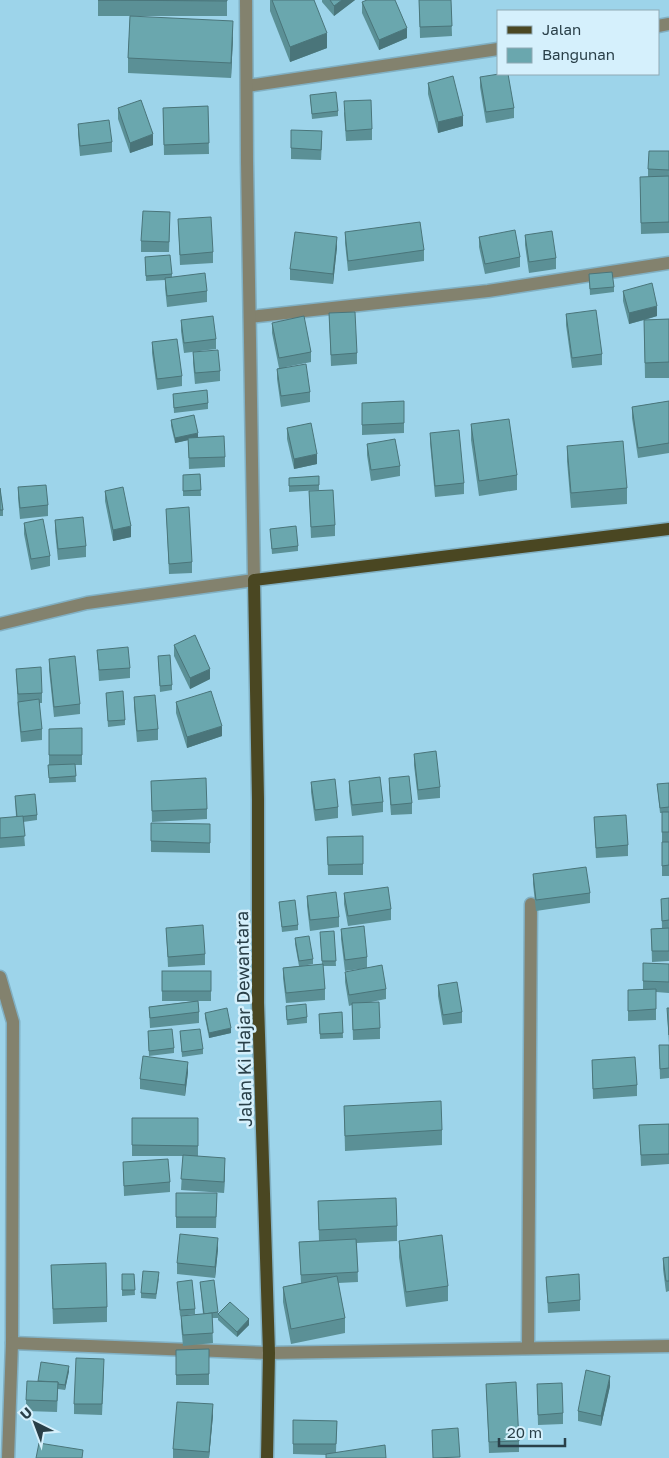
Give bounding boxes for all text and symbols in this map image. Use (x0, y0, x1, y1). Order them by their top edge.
legend (497, 10, 659, 75)
text: Jalan (542, 20, 581, 38)
text: Bangunan (542, 45, 615, 63)
street label: Jalan Ki Hajar Dewantara (230, 911, 256, 1127)
north arrow (10, 1398, 60, 1448)
text: U (16, 1403, 35, 1423)
scale bar (499, 1416, 565, 1448)
text: 20 m (507, 1423, 542, 1441)

